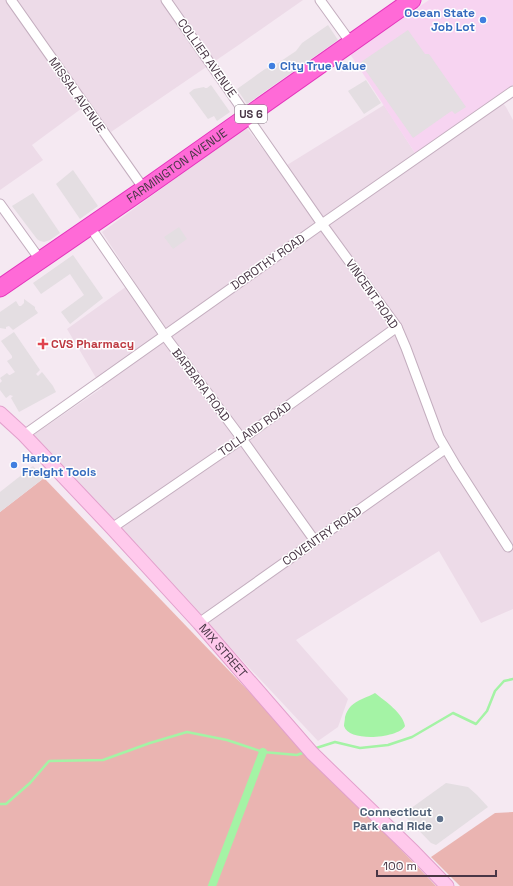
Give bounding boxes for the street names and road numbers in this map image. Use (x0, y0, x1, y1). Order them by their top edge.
street label: COLLIER AVENUE (174, 15, 240, 101)
street label: MISSAL AVENUE (45, 54, 109, 136)
road number: US 6 (235, 105, 267, 123)
street label: FARMINGTON AVENUE (123, 125, 231, 207)
street label: DOROTHY ROAD (228, 230, 308, 294)
street label: VINCENT ROAD (342, 256, 402, 332)
street label: BARBARA ROAD (168, 345, 234, 425)
street label: TOLLAND ROAD (215, 398, 295, 460)
street label: COVENTRY ROAD (279, 503, 365, 569)
street label: MIX STREET (195, 620, 251, 681)

